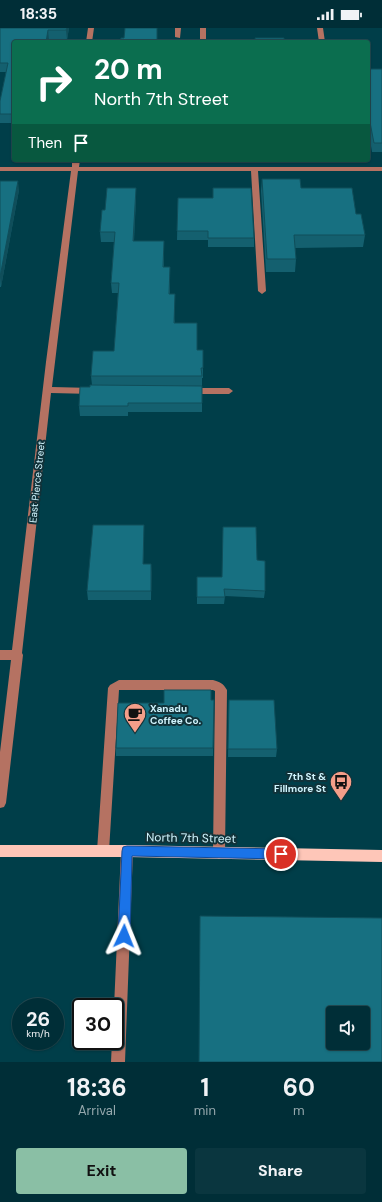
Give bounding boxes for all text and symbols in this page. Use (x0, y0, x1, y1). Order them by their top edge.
text: 18:35 (20, 4, 57, 24)
text: 20 m (94, 51, 163, 88)
icon: right (28, 56, 80, 108)
text: North 7th Street (94, 87, 229, 111)
icon: arrive (70, 132, 92, 154)
text: Then (28, 133, 62, 153)
street label: East Pierce Street (26, 440, 48, 524)
cafe icon: Xanadu Coffee Co. (122, 701, 148, 734)
place label: Xanadu Coffee Co. (150, 702, 202, 727)
bus stop icon: 7th St & Fillmore St (328, 769, 354, 802)
place label: 7th St & Fillmore St (274, 770, 326, 795)
street label: North 7th Street (146, 829, 236, 847)
pin (264, 837, 298, 871)
icon: arrive (270, 843, 292, 865)
position arrow (103, 915, 145, 957)
speed limit sign: 30 (72, 998, 124, 1050)
text: 26 (26, 1006, 50, 1032)
map controls (326, 1006, 370, 1050)
button: sound (326, 1006, 370, 1050)
text: km/h (26, 1027, 50, 1040)
text: 18:36 (67, 1072, 127, 1103)
text: 1 (200, 1072, 209, 1103)
text: 60 (283, 1072, 315, 1103)
text: Arrival (78, 1102, 116, 1119)
text: min (194, 1102, 216, 1119)
text: m (293, 1102, 305, 1119)
button: Exit (16, 1148, 187, 1194)
button: Share (195, 1148, 366, 1194)

